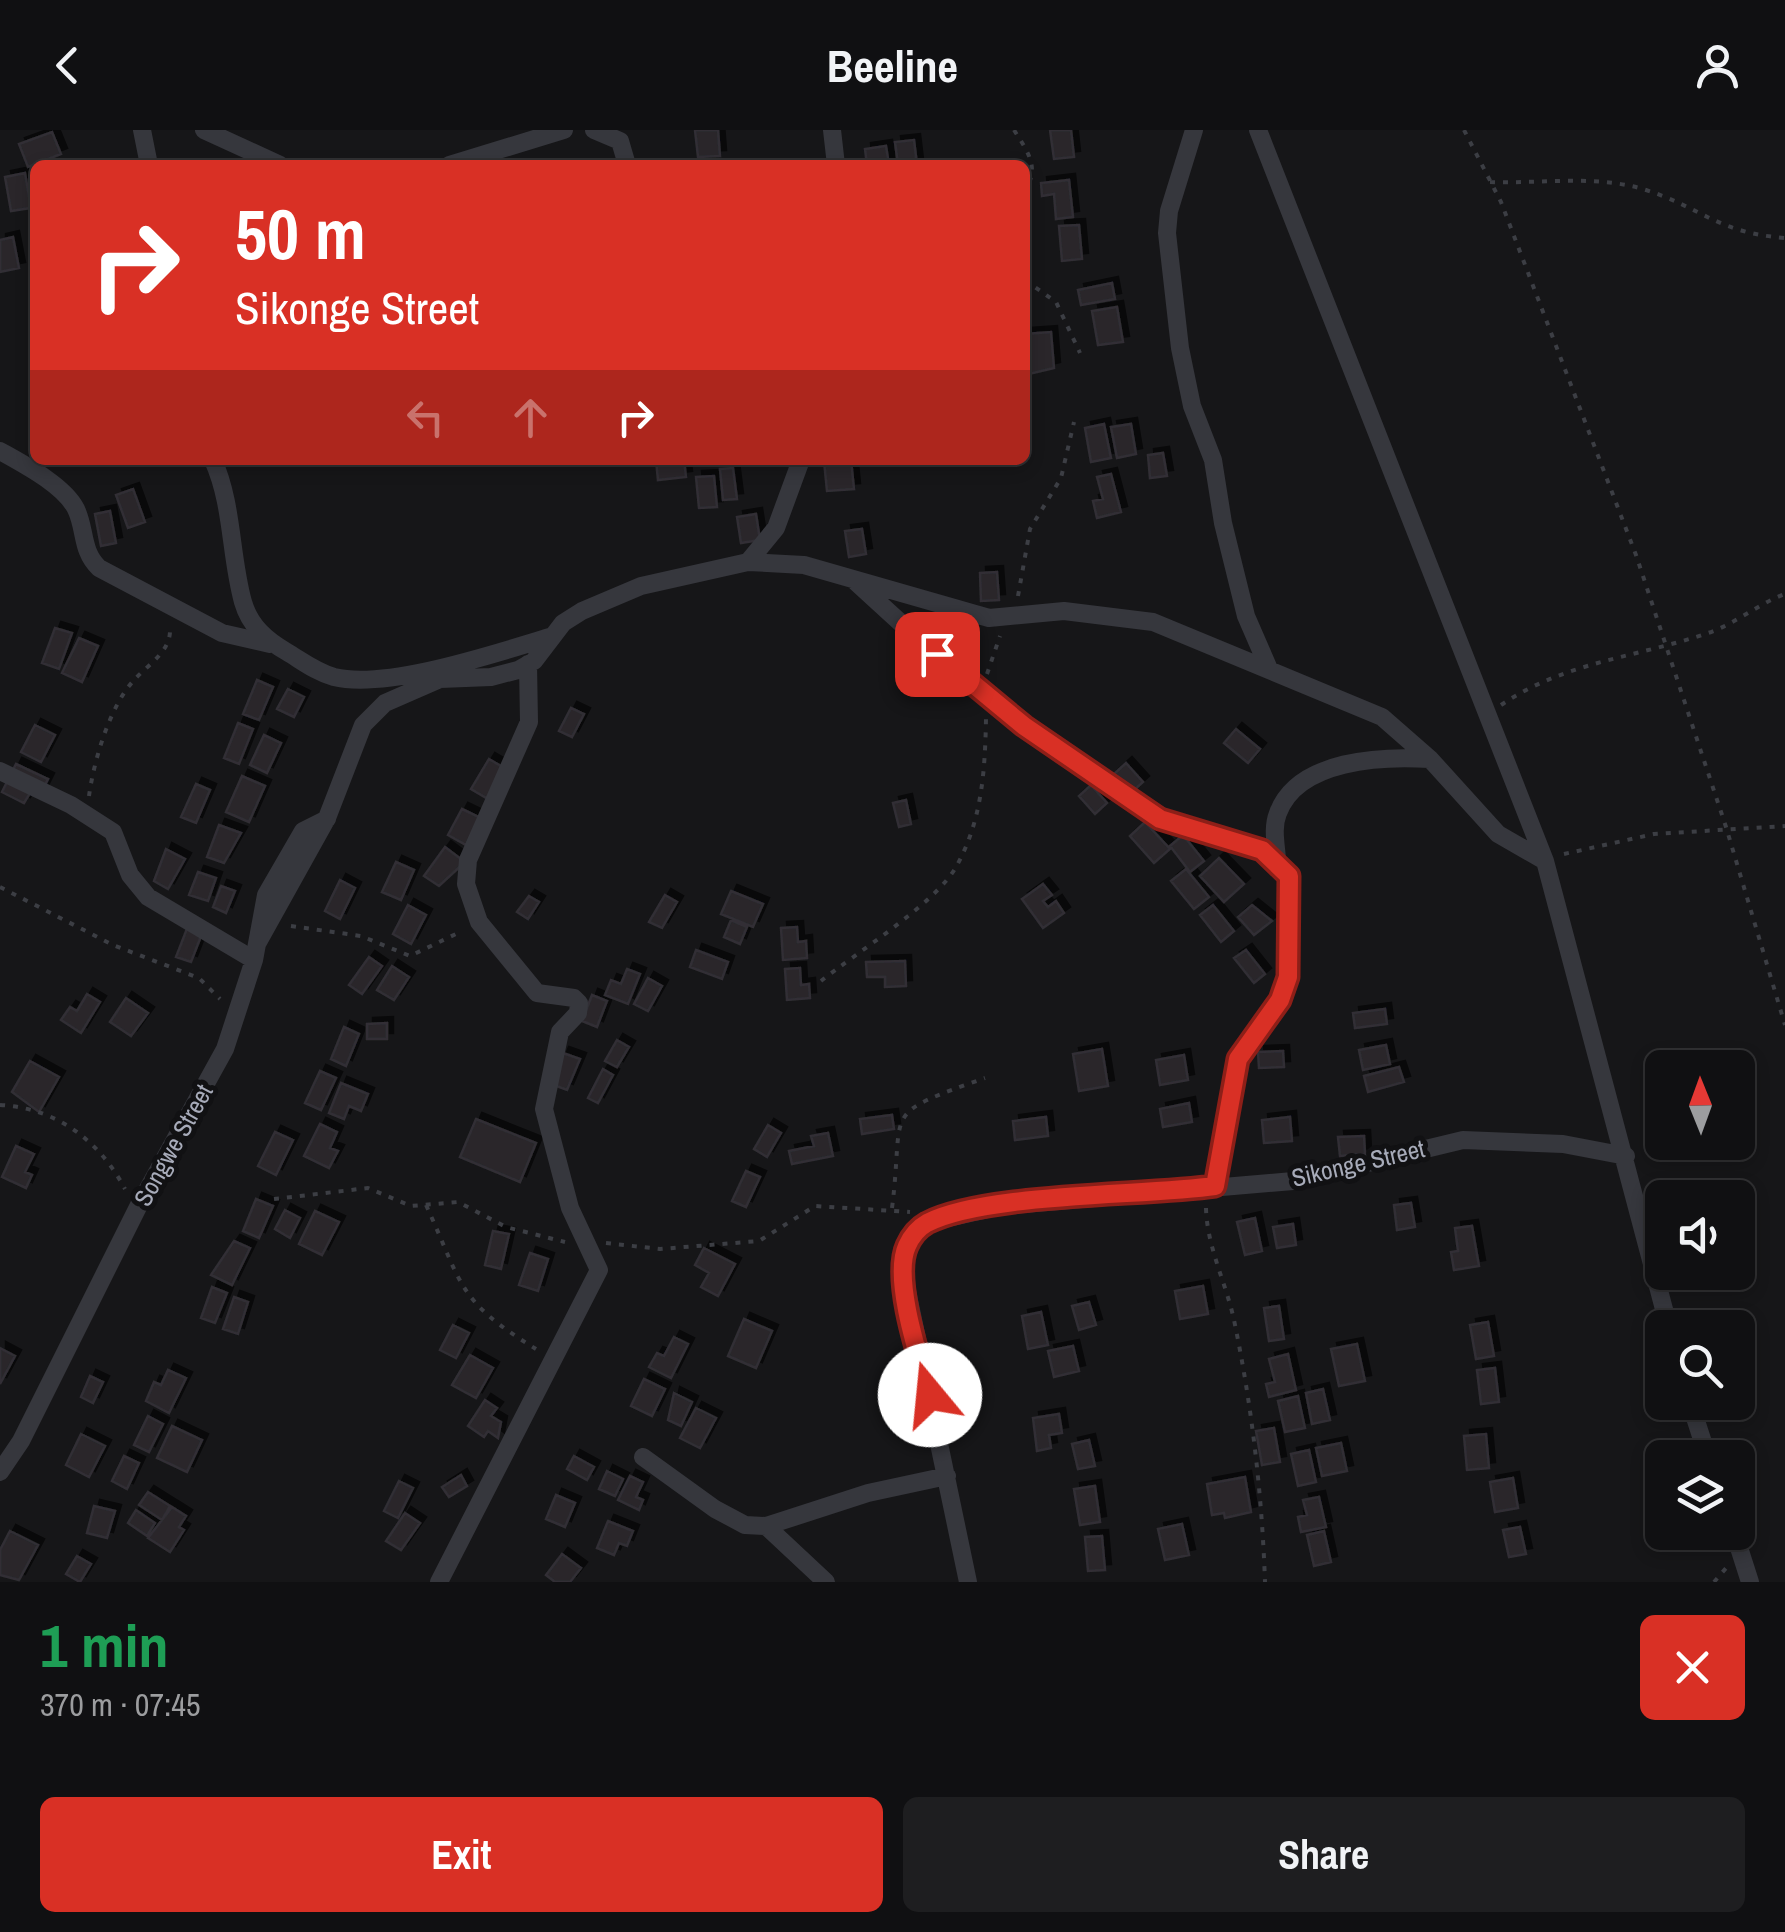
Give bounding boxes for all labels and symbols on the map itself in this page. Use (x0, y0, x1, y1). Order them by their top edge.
pin (895, 612, 980, 697)
north arrow (1645, 1050, 1755, 1160)
street label: Songwe Street (126, 1078, 221, 1212)
street label: Sikonge Street (1288, 1131, 1428, 1195)
position arrow (878, 1343, 982, 1447)

